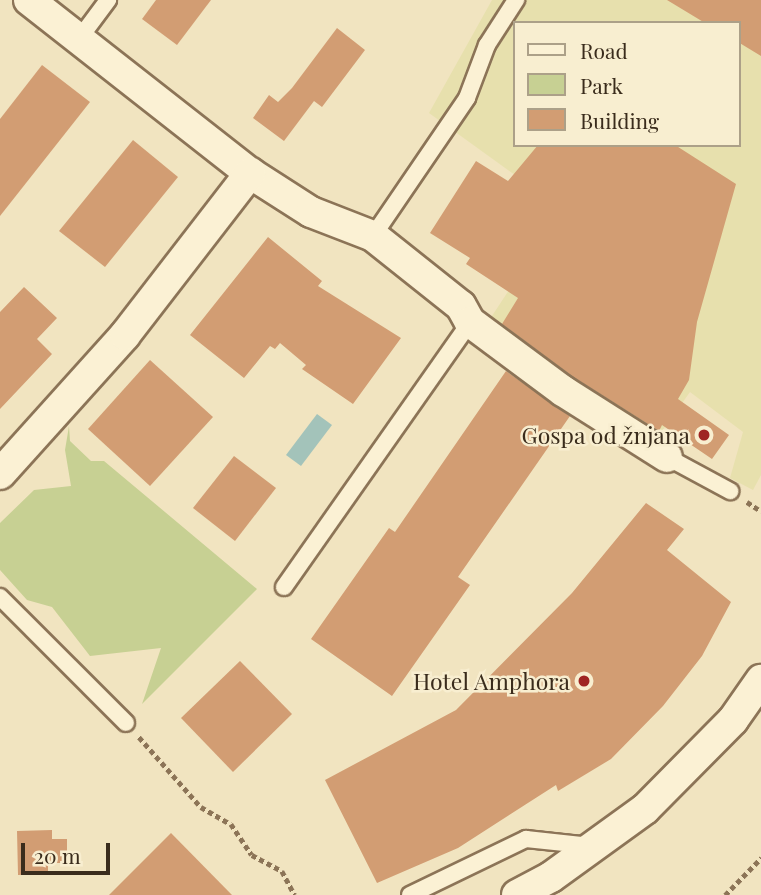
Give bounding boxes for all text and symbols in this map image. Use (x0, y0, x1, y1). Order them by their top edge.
legend (512, 21, 740, 147)
text: Road (580, 36, 628, 64)
text: Park (580, 71, 623, 99)
text: Building (580, 106, 659, 134)
place label: Gospa od žnjana (521, 421, 690, 449)
marker: Gospa od žnjana (696, 427, 712, 443)
place label: Hotel Amphora (412, 667, 570, 695)
marker: Hotel Amphora (576, 673, 592, 689)
scale bar (24, 828, 114, 872)
text: 20 m (34, 841, 81, 869)

